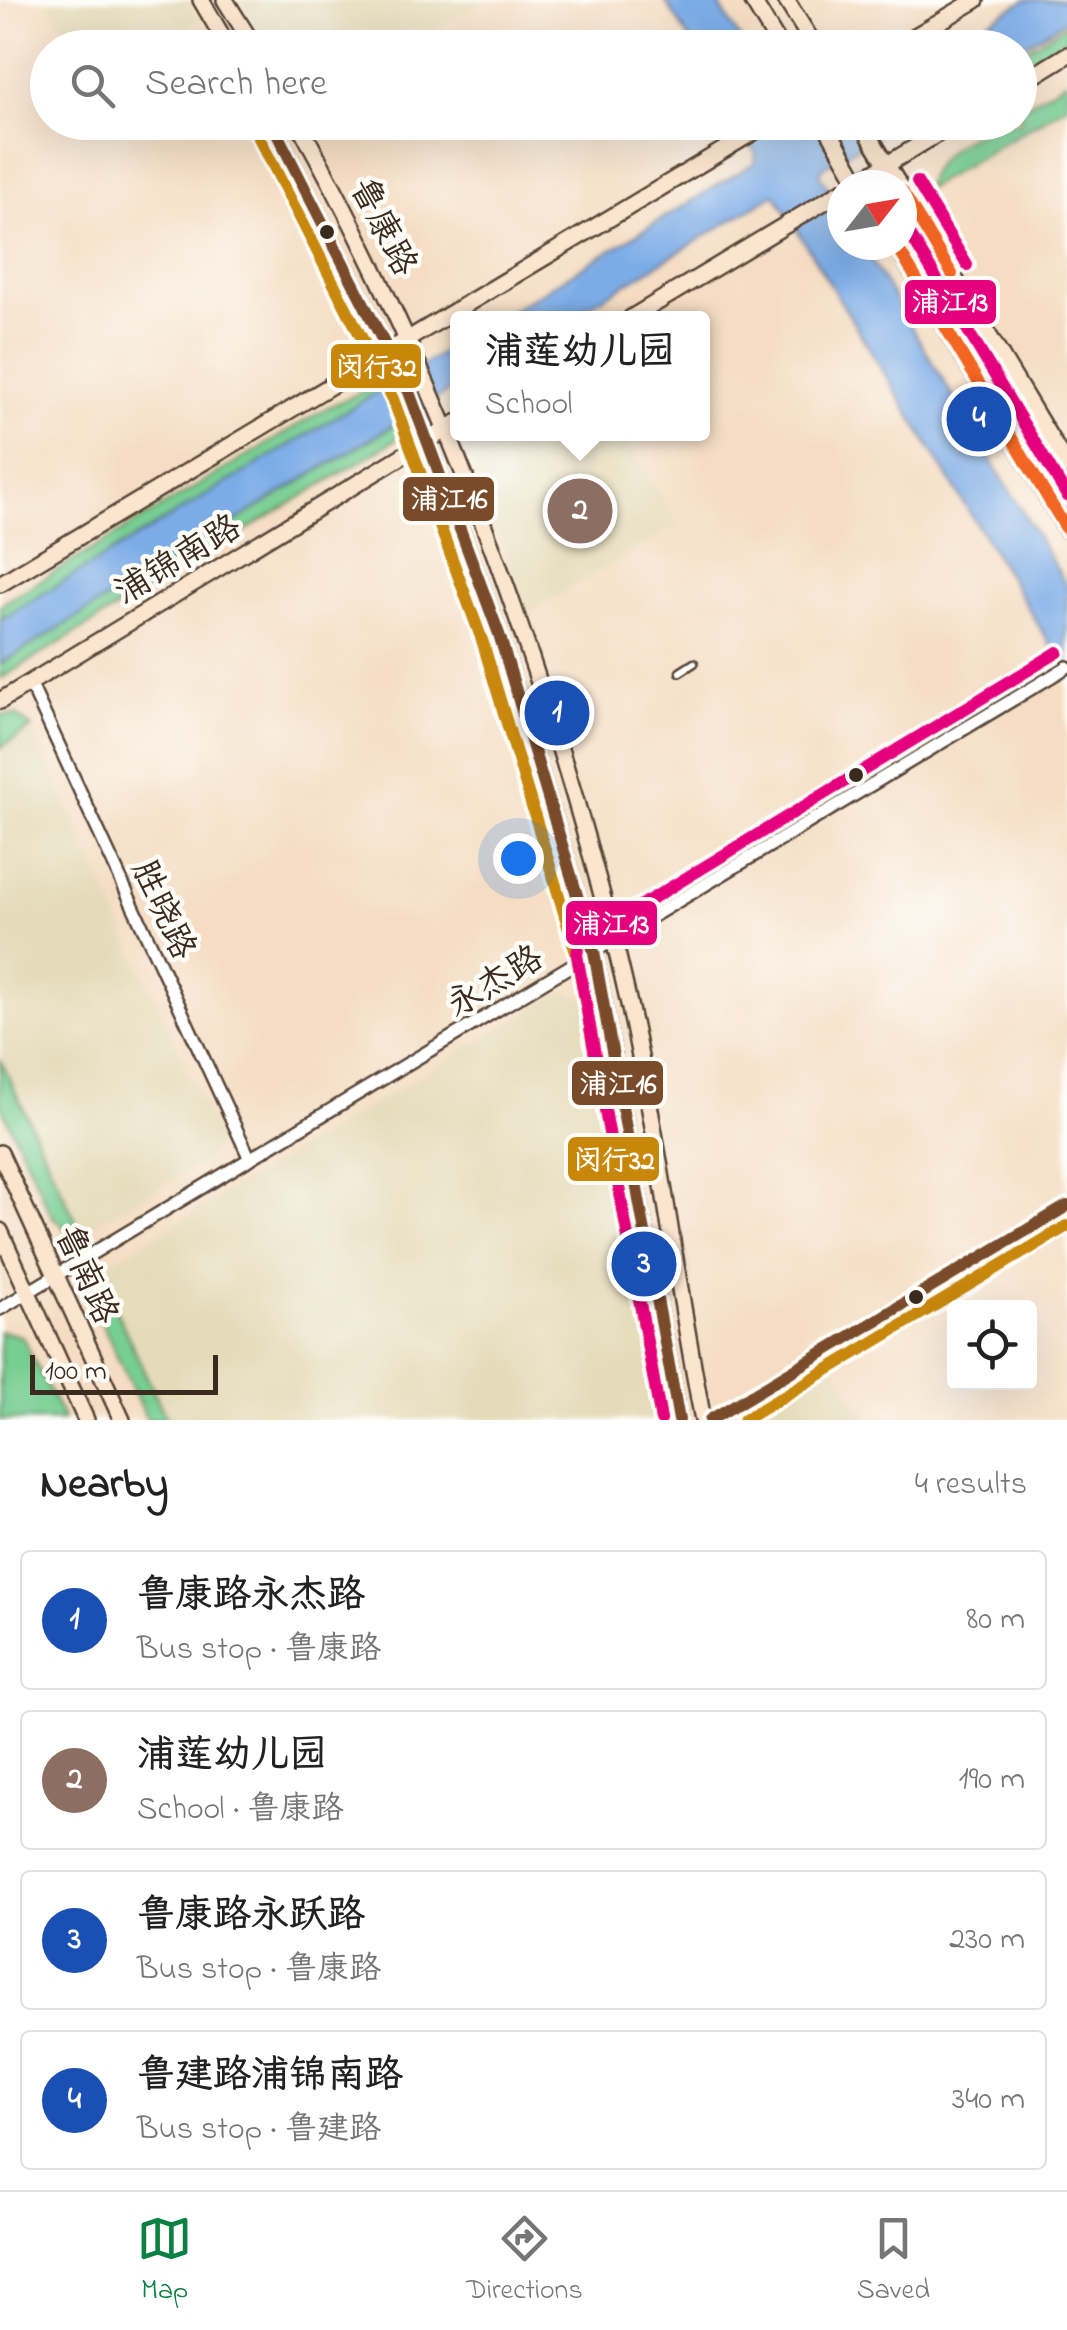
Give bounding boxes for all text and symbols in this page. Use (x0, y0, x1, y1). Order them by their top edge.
search box (30, 30, 1037, 140)
text: Search here (145, 57, 327, 113)
icon: search (65, 58, 120, 113)
street label: 鲁康路 (335, 169, 428, 286)
north arrow (827, 170, 917, 260)
unlabelled marker (317, 222, 337, 242)
line badge: 浦江13 (903, 278, 998, 326)
text: 浦江13 (912, 284, 988, 325)
popup (450, 311, 710, 441)
text: 浦莲幼儿园 (485, 326, 675, 382)
line badge: 闵行32 (329, 342, 423, 390)
text: 闵行32 (335, 349, 417, 390)
text: School (485, 382, 573, 429)
pin: 4 (946, 382, 1012, 456)
pin: 2 (548, 474, 612, 548)
line badge: 浦江16 (401, 475, 496, 523)
text: 浦江16 (410, 481, 488, 522)
street label: 浦锦南路 (106, 503, 252, 619)
pin: 1 (524, 676, 590, 750)
unlabelled marker (846, 765, 866, 785)
your location (493, 833, 544, 884)
street label: 胜晓路 (117, 852, 207, 969)
line badge: 浦江13 (564, 899, 659, 947)
text: 浦江13 (573, 906, 649, 947)
street label: 永杰路 (438, 934, 554, 1032)
line badge: 浦江16 (570, 1059, 665, 1107)
text: 浦江16 (579, 1066, 657, 1107)
line badge: 闵行32 (566, 1135, 661, 1183)
text: 闵行32 (573, 1142, 655, 1183)
street label: 鲁南路 (40, 1217, 129, 1334)
pin: 3 (612, 1226, 676, 1302)
unlabelled marker (906, 1287, 926, 1307)
map controls (947, 1300, 1037, 1390)
button: locate (947, 1300, 1037, 1390)
scale bar (30, 1350, 218, 1394)
text: 100 m (45, 1352, 107, 1393)
text: Nearby (40, 1455, 168, 1516)
text: 4 results (915, 1462, 1027, 1509)
text: 鲁康路永杰路 (137, 1569, 365, 1625)
text: 1 (69, 1597, 80, 1644)
text: 80 m (966, 1597, 1025, 1644)
text: Bus stop · 鲁康路 (137, 1627, 381, 1674)
text: 浦莲幼儿园 (137, 1729, 327, 1785)
text: 2 (67, 1757, 82, 1804)
text: 190 m (959, 1757, 1025, 1804)
text: School · 鲁康路 (137, 1787, 343, 1834)
text: 鲁康路永跃路 (137, 1889, 365, 1945)
text: 3 (68, 1917, 81, 1964)
text: 230 m (949, 1917, 1025, 1964)
text: Bus stop · 鲁康路 (137, 1947, 381, 1994)
text: 鲁建路浦锦南路 (137, 2049, 403, 2105)
text: 4 (68, 2077, 81, 2124)
text: 340 m (952, 2077, 1025, 2124)
text: Bus stop · 鲁建路 (137, 2107, 381, 2154)
tab: Map (137, 2211, 192, 2312)
tab: Directions (466, 2211, 583, 2312)
tab: Saved (857, 2211, 930, 2312)

